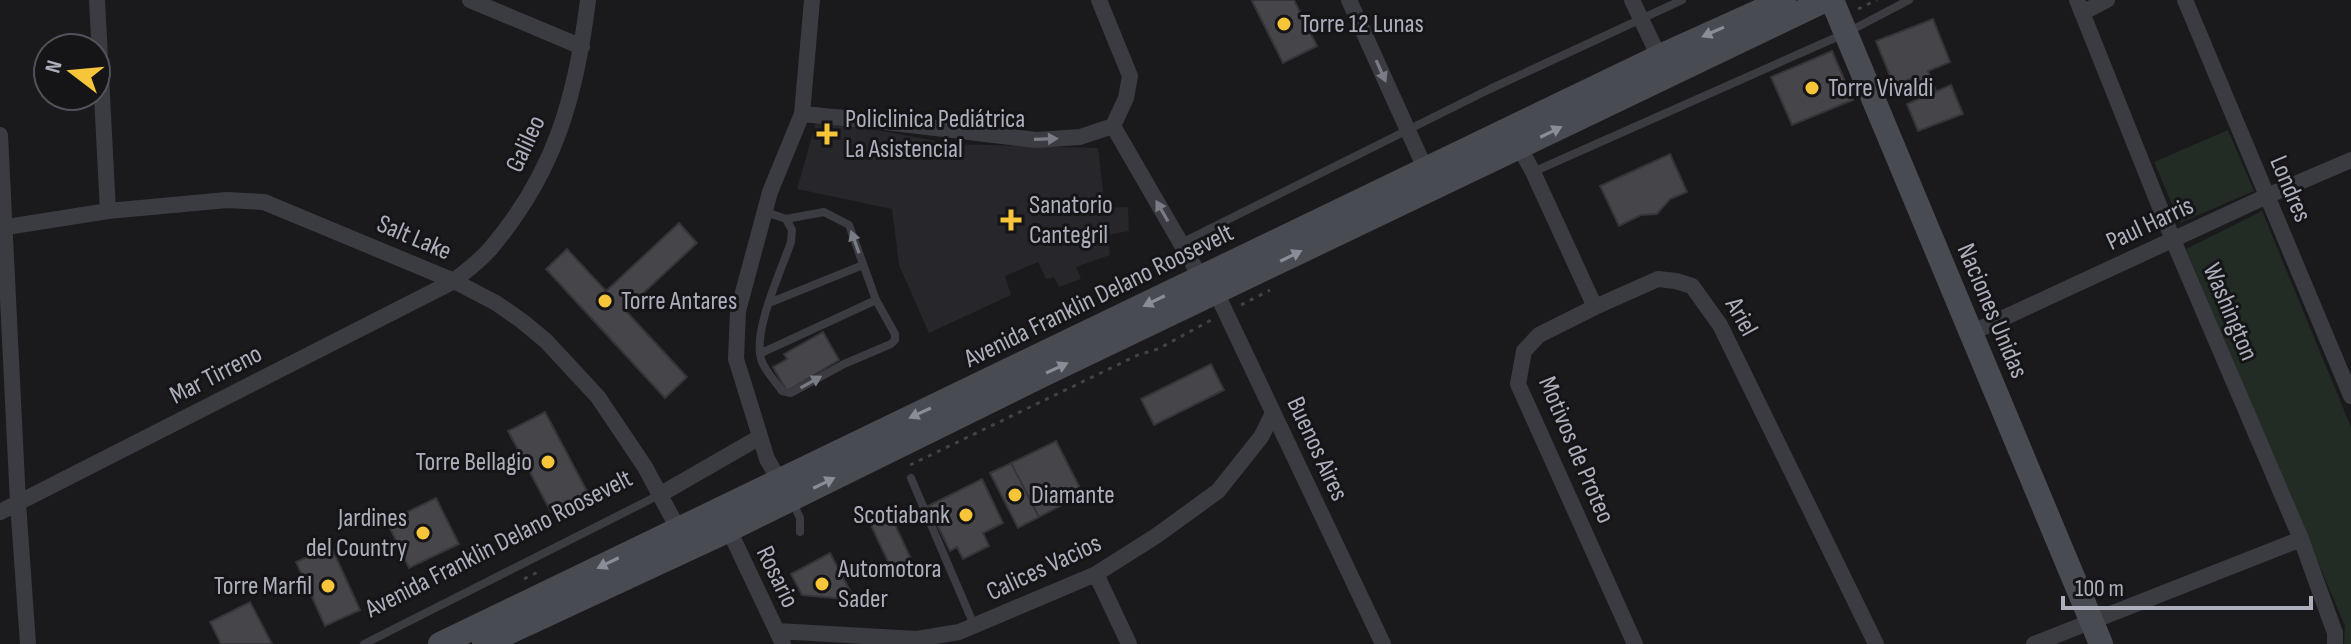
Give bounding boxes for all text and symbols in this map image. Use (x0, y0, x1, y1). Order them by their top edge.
place label: Torre 12 Lunas (1300, 9, 1424, 40)
marker: Torre 12 Lunas (1275, 15, 1293, 33)
one-way arrow (1702, 26, 1725, 39)
north arrow (32, 32, 112, 112)
text: N (40, 58, 69, 76)
one-way arrow (1375, 59, 1388, 83)
place label: Torre Vivaldi (1828, 73, 1933, 104)
marker: Torre Vivaldi (1803, 79, 1821, 97)
place label: Policlinica Pediátrica La Asistencial (845, 104, 1025, 165)
street label: Galileo (499, 111, 553, 177)
marker: Policlinica Pediátrica La Asistencial (816, 123, 838, 145)
one-way arrow (1540, 125, 1563, 139)
one-way arrow (1034, 133, 1059, 146)
street label: Londres (2262, 151, 2318, 227)
place label: Sanatorio Cantegril (1029, 190, 1113, 251)
street label: Paul Harris (2101, 190, 2199, 258)
one-way arrow (1155, 199, 1169, 222)
street label: Salt Lake (372, 209, 456, 267)
marker: Sanatorio Cantegril (1000, 209, 1022, 231)
street label: Avenida Franklin Delano Roosevelt (958, 217, 1239, 375)
one-way arrow (848, 230, 861, 254)
street label: Naciones Unidas (1950, 239, 2034, 383)
one-way arrow (1280, 249, 1303, 263)
street label: Washington (2196, 259, 2264, 365)
place label: Torre Antares (621, 286, 737, 317)
street label: Ariel (1717, 291, 1764, 342)
marker: Torre Antares (596, 292, 614, 310)
one-way arrow (1143, 294, 1166, 307)
street label: Mar Tirreno (165, 339, 267, 411)
one-way arrow (1045, 362, 1069, 375)
street label: Motivos de Proteo (1531, 372, 1621, 528)
one-way arrow (800, 375, 823, 388)
street label: Buenos Aires (1279, 392, 1355, 506)
one-way arrow (908, 406, 932, 420)
place label: Torre Bellagio (416, 447, 532, 478)
marker: Torre Bellagio (539, 453, 557, 471)
street label: Avenida Franklin Delano Roosevelt (359, 463, 638, 625)
one-way arrow (812, 477, 835, 490)
place label: Diamante (1031, 480, 1115, 511)
marker: Diamante (1006, 486, 1024, 504)
place label: Scotiabank (853, 500, 950, 531)
place label: Jardines del Country (306, 503, 407, 564)
marker: Scotiabank (957, 506, 975, 524)
marker: Jardines del Country (414, 524, 432, 542)
street label: Calices Vacios (982, 528, 1106, 608)
street label: Rosario (749, 541, 805, 613)
place label: Automotora Sader (837, 554, 942, 615)
one-way arrow (596, 556, 619, 570)
scale bar (2063, 560, 2311, 610)
place label: Torre Marfil (214, 571, 312, 602)
text: 100 m (2075, 574, 2124, 603)
marker: Automotora Sader (813, 575, 831, 593)
marker: Torre Marfil (319, 577, 337, 595)

